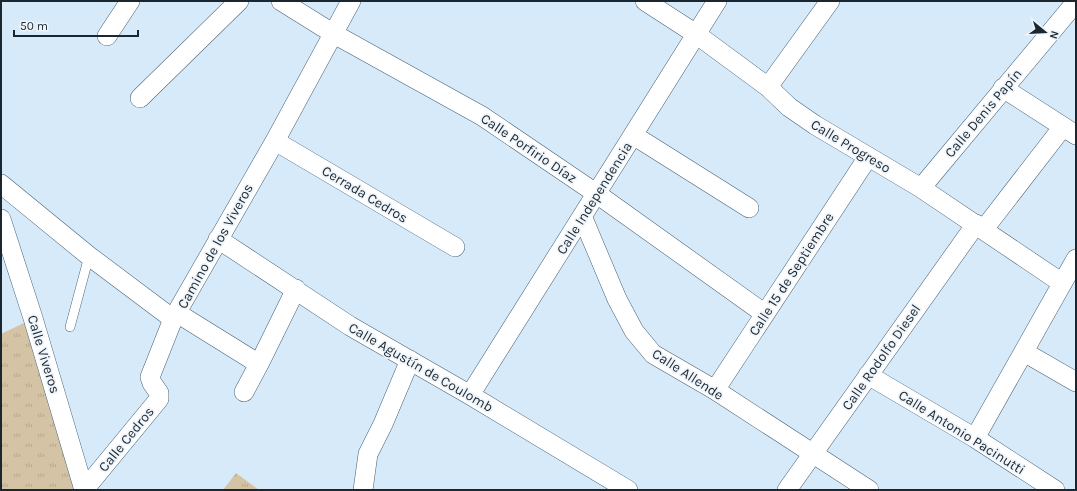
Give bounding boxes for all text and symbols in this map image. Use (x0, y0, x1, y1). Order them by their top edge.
scale bar (14, 12, 138, 38)
north arrow (1025, 12, 1065, 52)
text: 50 m (20, 19, 48, 33)
text: N (1047, 29, 1061, 41)
street label: Calle Denis Papín (941, 65, 1025, 161)
street label: Calle Porfirio Díaz (478, 110, 580, 187)
street label: Calle Progreso (808, 116, 894, 177)
street label: Calle Independencia (553, 139, 636, 258)
street label: Cerrada Cedros (319, 162, 411, 227)
street label: Camino de los Viveros (174, 181, 257, 312)
street label: Calle 15 de Septiembre (745, 210, 838, 339)
street label: Calle Rodolfo Diesel (838, 301, 924, 414)
street label: Calle Viveros (24, 313, 63, 395)
street label: Calle Agustín de Coulomb (345, 319, 496, 416)
street label: Calle Allende (649, 345, 727, 404)
street label: Calle Antonio Pacinutti (895, 386, 1028, 478)
street label: Calle Cedros (95, 403, 158, 475)

